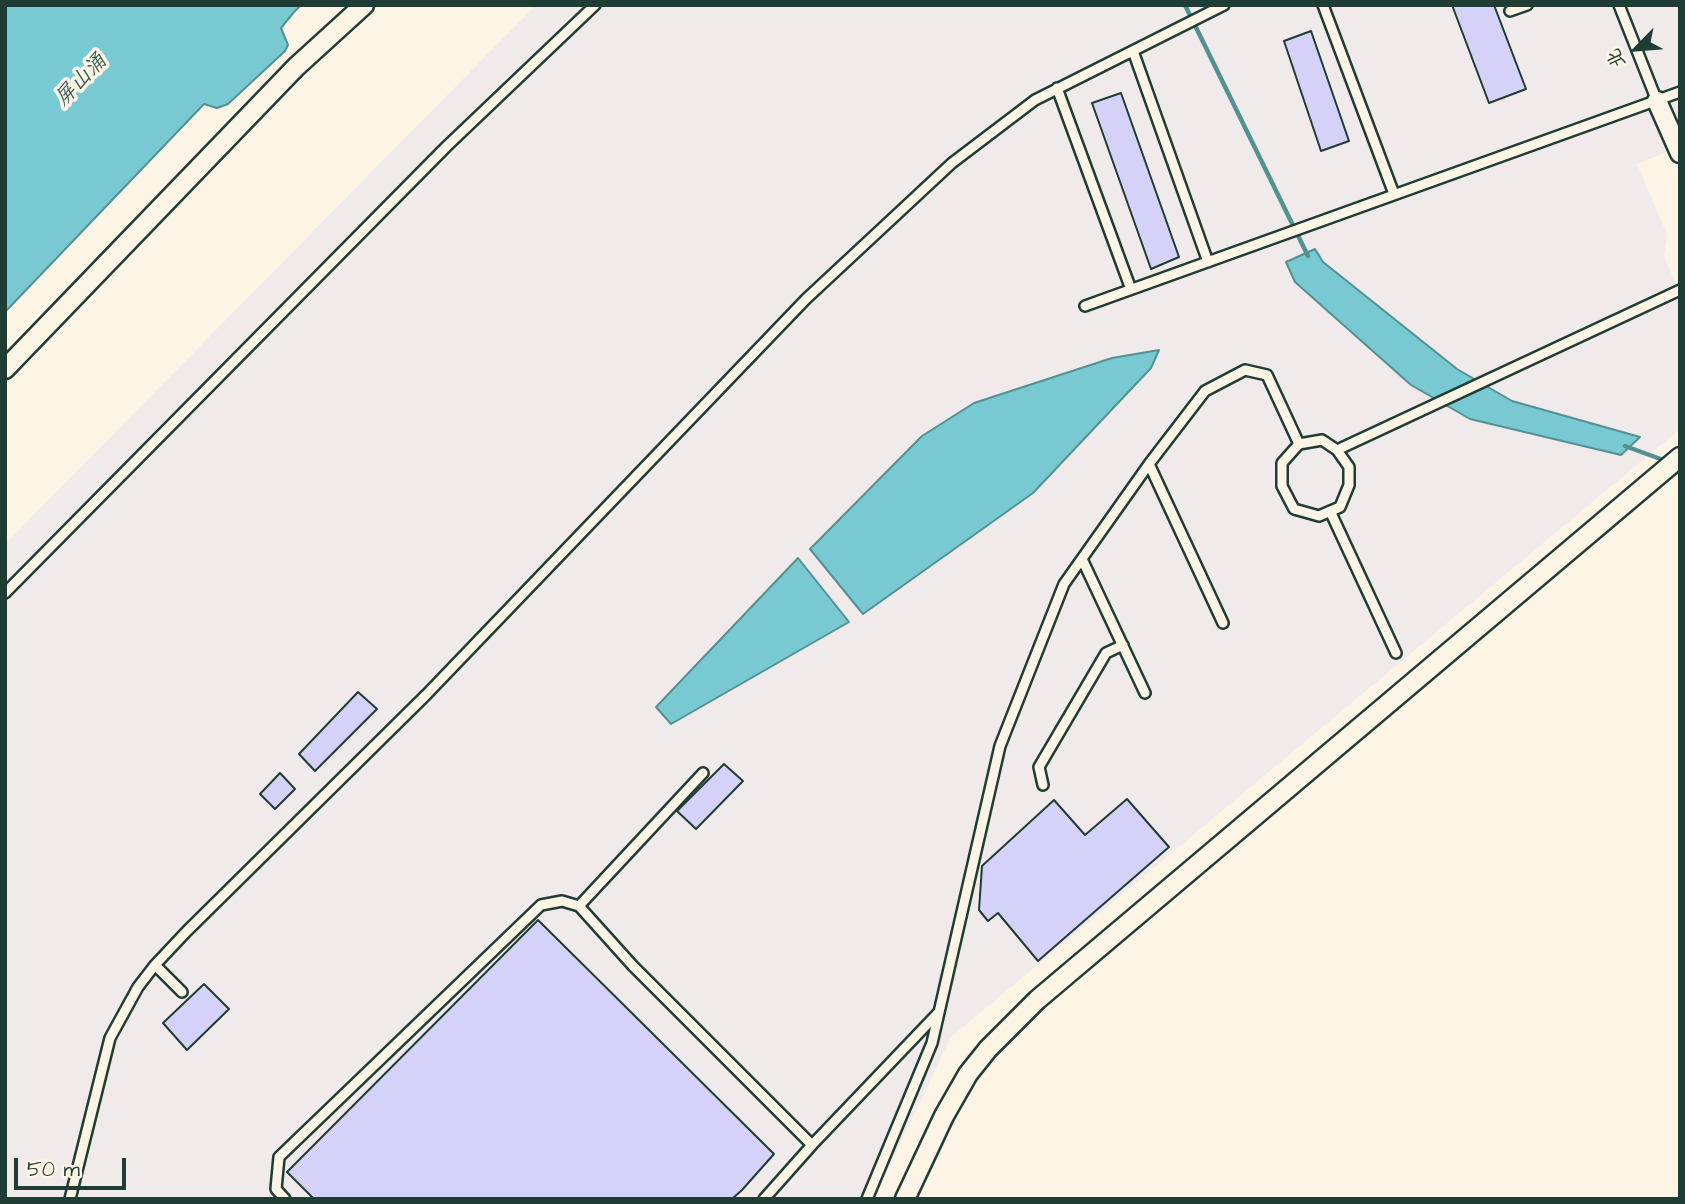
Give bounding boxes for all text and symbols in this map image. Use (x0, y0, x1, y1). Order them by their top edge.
north arrow (1601, 14, 1671, 84)
text: 北 (1600, 44, 1633, 72)
water label: 屏山涌 (51, 50, 113, 112)
scale bar (18, 1144, 130, 1188)
text: 50 m (27, 1155, 80, 1184)

